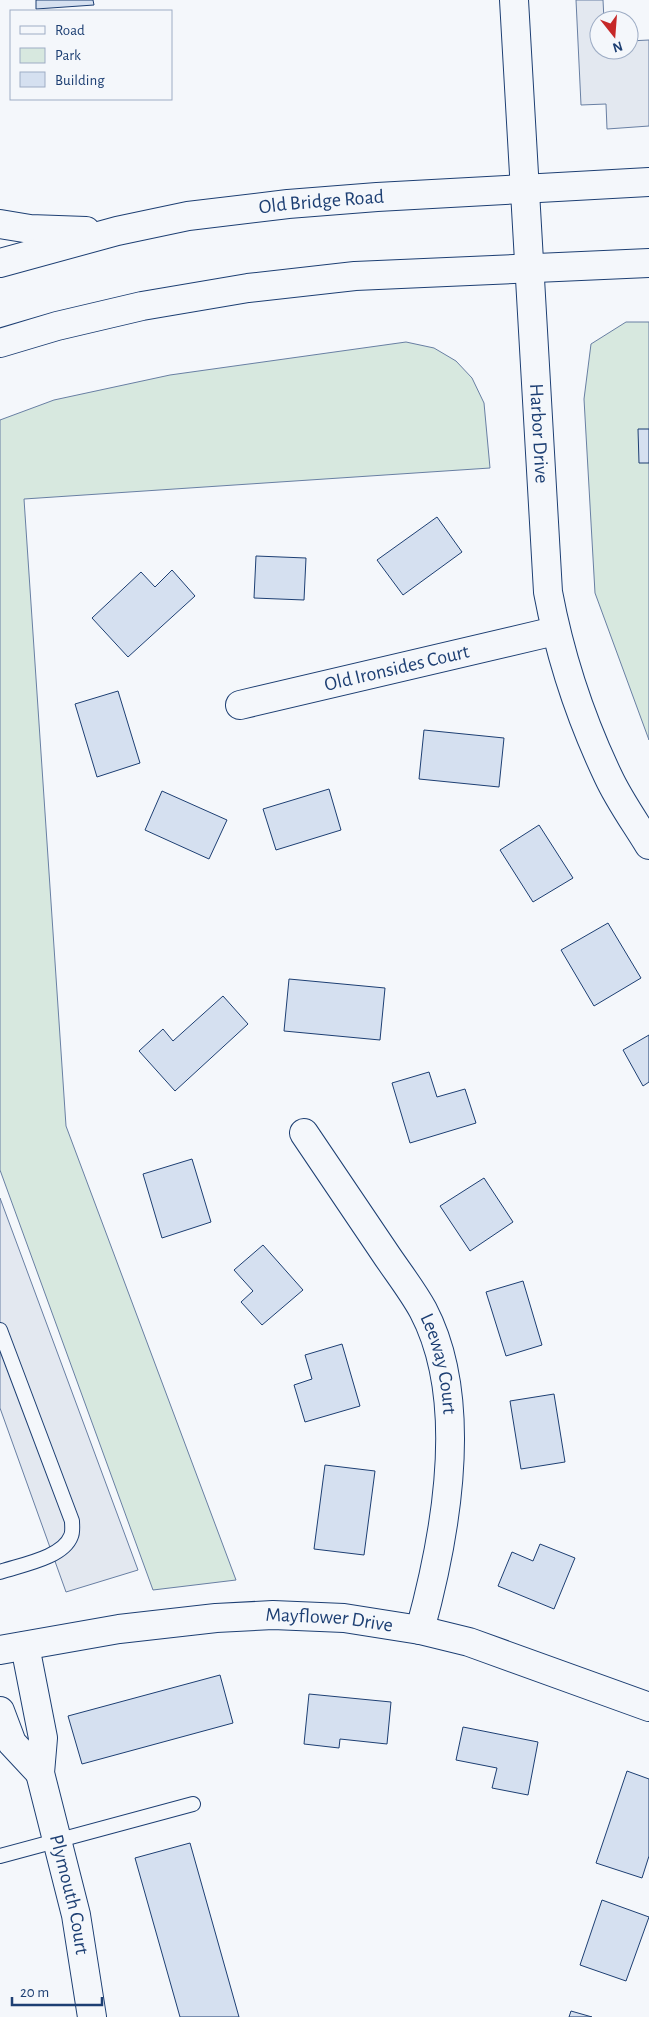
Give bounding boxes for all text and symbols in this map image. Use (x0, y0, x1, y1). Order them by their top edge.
legend (10, 10, 172, 100)
north arrow (589, 10, 639, 60)
text: Road (55, 23, 85, 38)
text: N (611, 38, 624, 55)
text: Park (55, 48, 81, 63)
text: Building (55, 73, 105, 88)
street label: Old Bridge Road (258, 187, 385, 217)
street label: Harbor Drive (526, 383, 552, 484)
street label: Old Ironsides Court (322, 641, 472, 695)
street label: Leeway Court (416, 1310, 459, 1415)
street label: Mayflower Drive (265, 1605, 394, 1636)
street label: Plymouth Court (46, 1832, 92, 1957)
scale bar (12, 1974, 102, 2006)
text: 20 m (20, 1985, 49, 2000)

